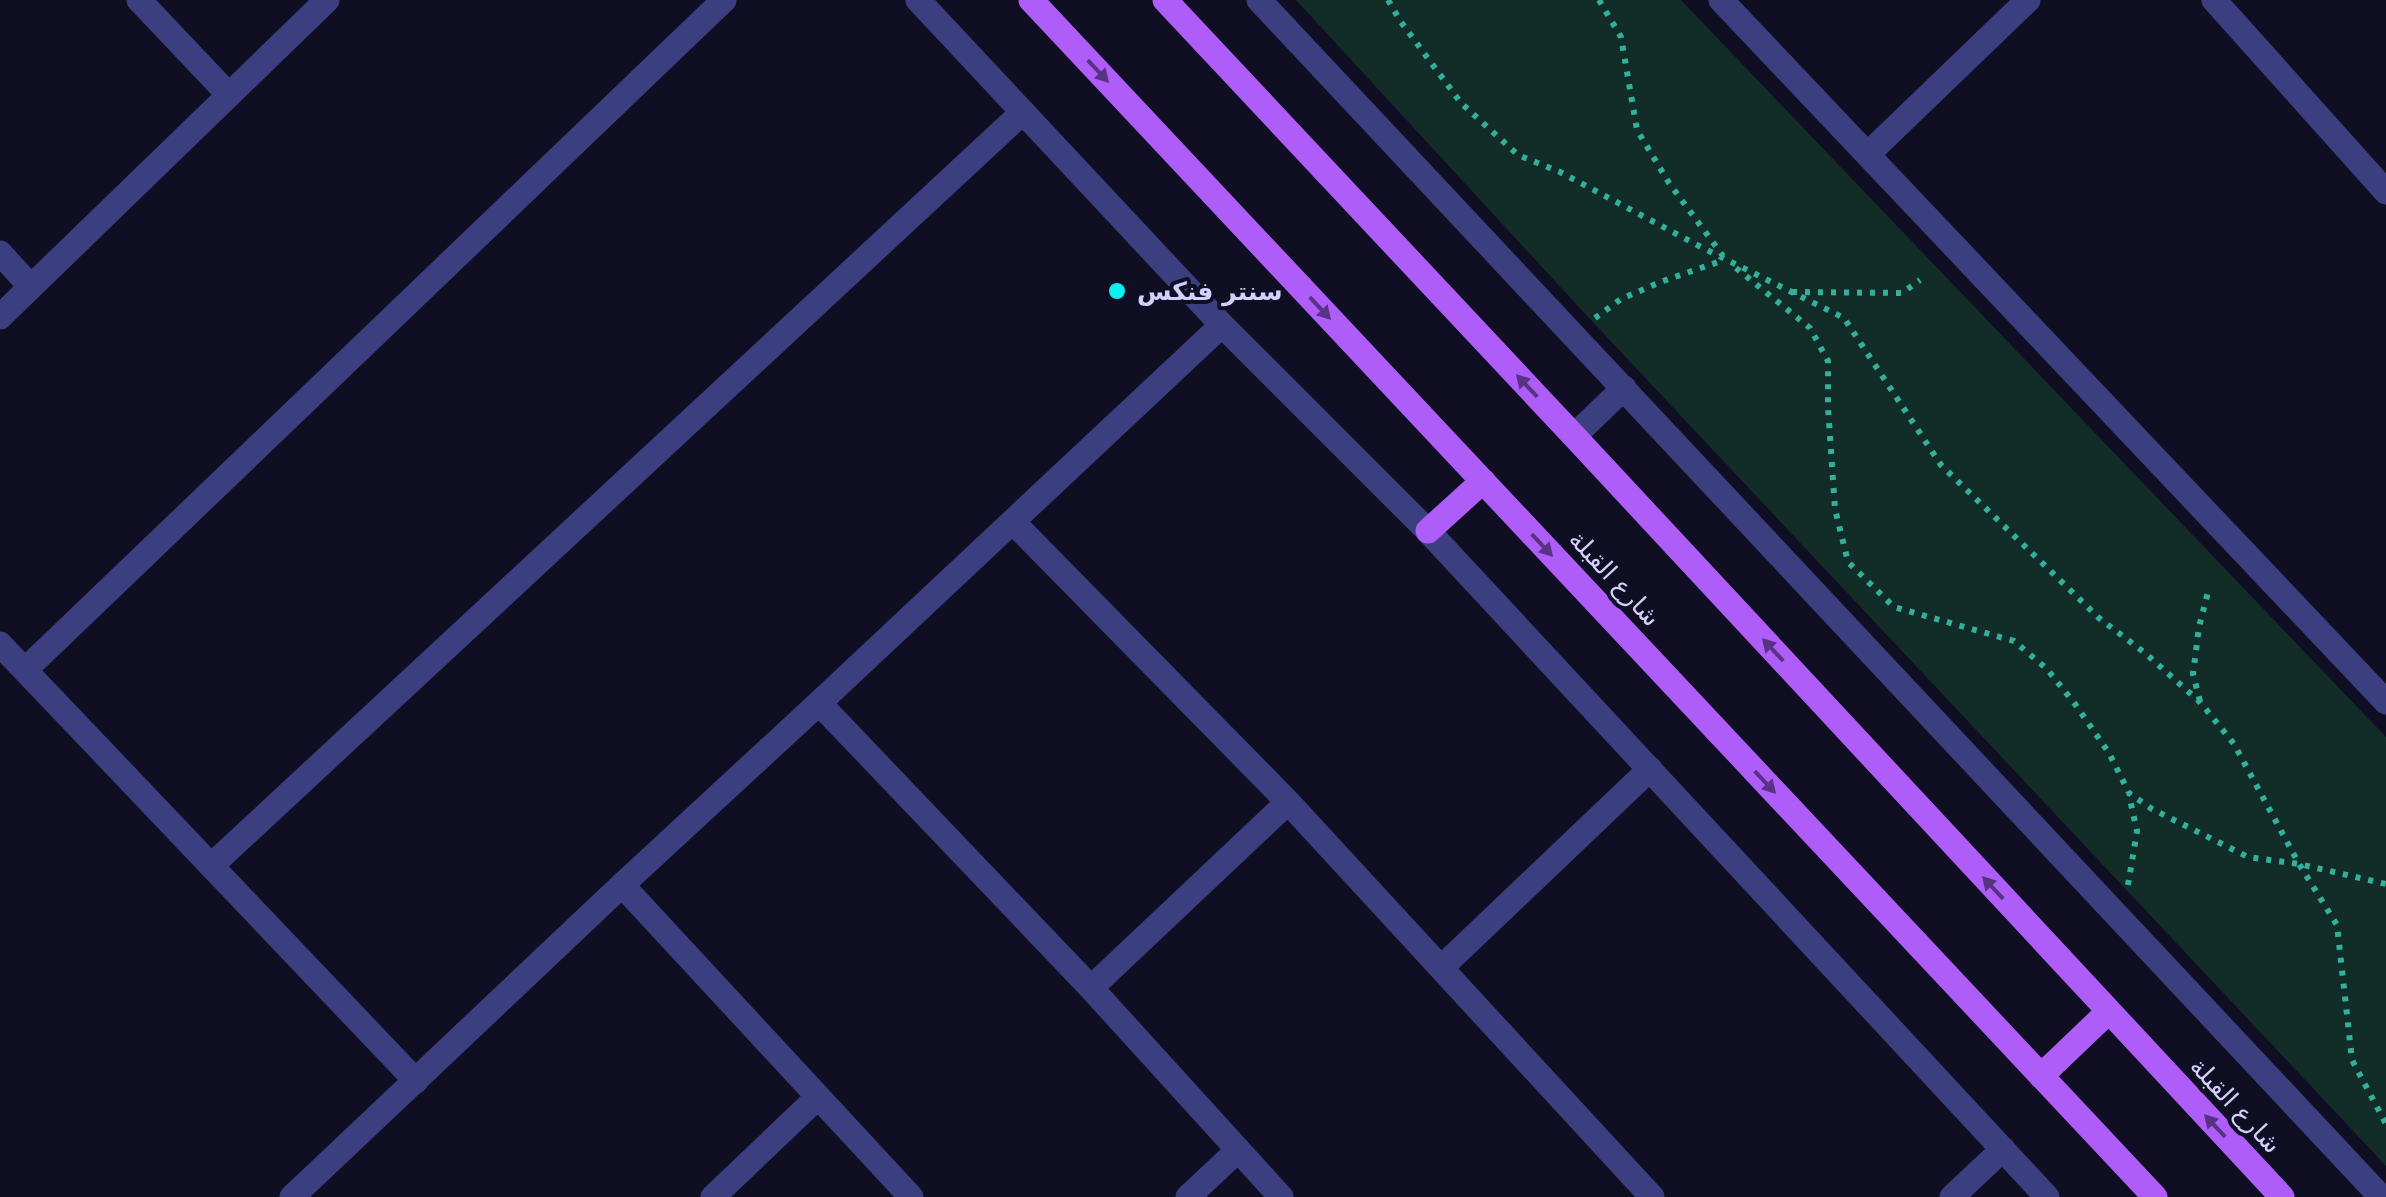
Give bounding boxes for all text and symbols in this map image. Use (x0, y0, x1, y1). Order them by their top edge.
one-way arrow (1086, 59, 1109, 83)
place label: سنتر فنكس (1137, 277, 1283, 307)
marker: سنتر فنكس (1106, 280, 1128, 302)
one-way arrow (1308, 296, 1331, 320)
one-way arrow (1516, 374, 1539, 398)
street label: شارع القبلة (1563, 525, 1666, 632)
one-way arrow (1530, 533, 1553, 557)
one-way arrow (1762, 638, 1784, 663)
one-way arrow (1753, 770, 1776, 794)
one-way arrow (1983, 876, 2005, 901)
street label: شارع القبلة (2184, 1052, 2287, 1159)
one-way arrow (2204, 1114, 2227, 1138)

